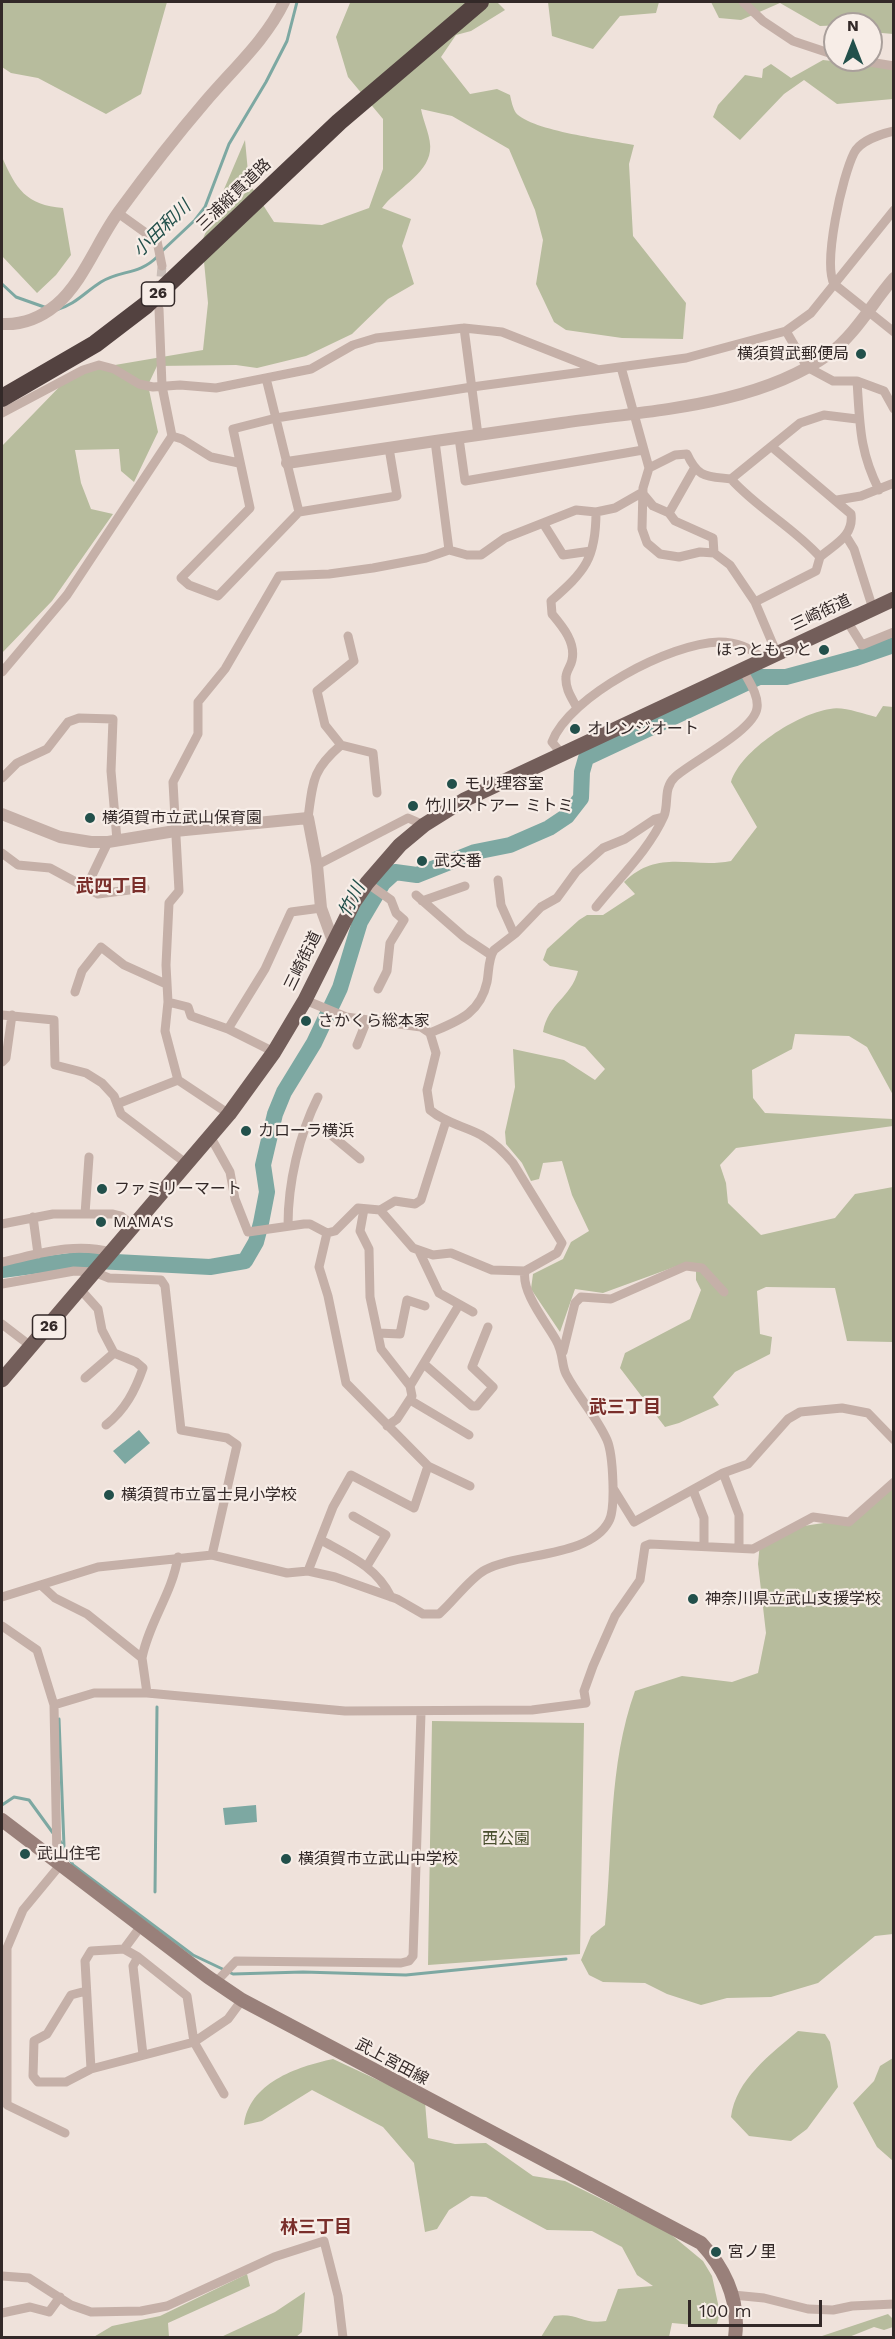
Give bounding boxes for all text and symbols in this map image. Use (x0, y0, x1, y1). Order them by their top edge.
north arrow (823, 12, 883, 72)
text: N (847, 16, 859, 35)
street label: 三浦縦貫道路 (193, 155, 275, 235)
water label: 小田和川 (129, 196, 195, 262)
road number: 26 (142, 282, 174, 306)
place label: 横須賀武郵便局 (737, 344, 849, 364)
marker: 横須賀武郵便局 (854, 347, 868, 361)
street label: 三崎街道 (788, 591, 854, 635)
place label: ほっともっと (716, 640, 812, 660)
marker: ほっともっと (817, 643, 831, 657)
place label: オレンジオート (587, 719, 699, 739)
marker: オレンジオート (568, 722, 582, 736)
place label: モリ理容室 (464, 774, 544, 794)
marker: モリ理容室 (445, 777, 459, 791)
place label: 竹川ストアー ミトミ (425, 796, 573, 816)
marker: 竹川ストアー ミトミ (406, 799, 420, 813)
place label: 横須賀市立武山保育園 (102, 808, 262, 828)
marker: 横須賀市立武山保育園 (83, 811, 97, 825)
place label: 武交番 (434, 851, 482, 871)
marker: 武交番 (415, 854, 429, 868)
district label: 武四丁目 (76, 876, 148, 898)
water label: 竹川 (334, 879, 370, 921)
street label: 三崎街道 (280, 928, 326, 994)
place label: さかくら総本家 (318, 1011, 430, 1031)
marker: さかくら総本家 (299, 1014, 313, 1028)
place label: カローラ横浜 (258, 1121, 354, 1141)
marker: カローラ横浜 (239, 1124, 253, 1138)
place label: ファミリーマート (114, 1179, 242, 1199)
marker: ファミリーマート (95, 1182, 109, 1196)
place label: MAMA'S (113, 1212, 174, 1232)
marker: MAMA'S (94, 1215, 108, 1229)
road number: 26 (32, 1315, 66, 1339)
district label: 武三丁目 (589, 1397, 661, 1419)
place label: 横須賀市立富士見小学校 (121, 1485, 297, 1505)
marker: 横須賀市立富士見小学校 (102, 1488, 116, 1502)
place label: 神奈川県立武山支援学校 (705, 1589, 881, 1609)
marker: 神奈川県立武山支援学校 (686, 1592, 700, 1606)
park label: 西公園 (482, 1829, 530, 1849)
place label: 武山住宅 (37, 1844, 101, 1864)
marker: 武山住宅 (18, 1847, 32, 1861)
place label: 横須賀市立武山中学校 (298, 1849, 458, 1869)
marker: 横須賀市立武山中学校 (279, 1852, 293, 1866)
street label: 武上宮田線 (352, 2035, 432, 2089)
district label: 林三丁目 (280, 2217, 352, 2239)
place label: 宮ノ里 (728, 2242, 776, 2262)
marker: 宮ノ里 (709, 2245, 723, 2259)
scale bar (691, 2288, 824, 2326)
text: 100 m (699, 2300, 752, 2321)

